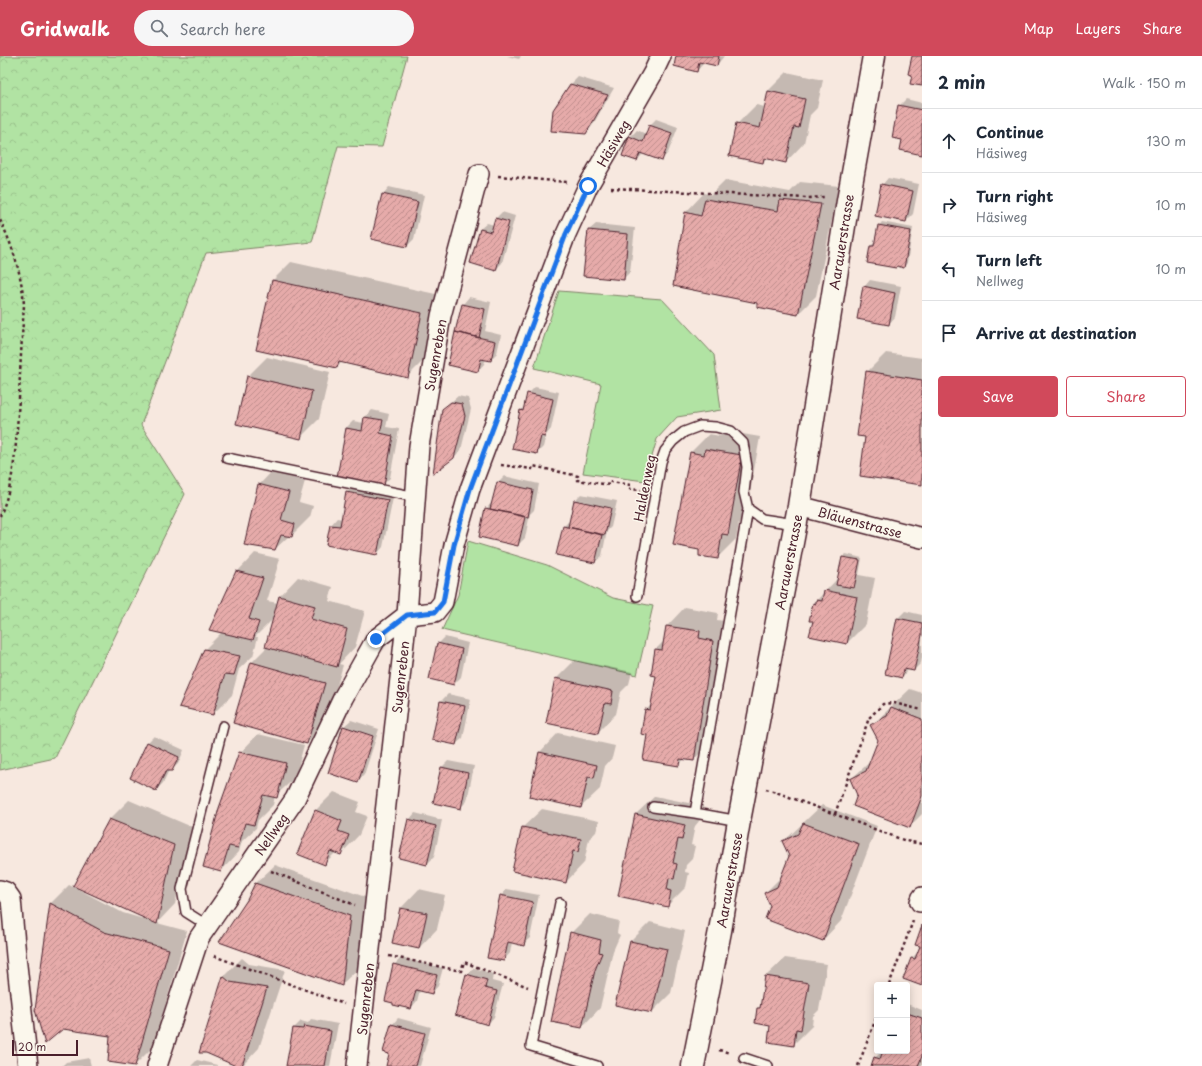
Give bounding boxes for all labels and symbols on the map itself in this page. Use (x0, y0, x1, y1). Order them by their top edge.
street label: Häsiweg (592, 116, 634, 170)
route start (579, 177, 597, 195)
street label: Aarauerstrasse (824, 193, 858, 291)
street label: Sugenreben (419, 317, 451, 393)
street label: Haldenweg (628, 453, 660, 523)
street label: Bläuenstrasse (816, 502, 905, 542)
street label: Aarauerstrasse (769, 513, 807, 611)
route end (367, 630, 385, 648)
street label: Sugenreben (387, 640, 413, 714)
street label: Nellweg (249, 809, 293, 859)
street label: Aarauerstrasse (711, 831, 747, 929)
street label: Sugenreben (352, 962, 378, 1036)
scale bar (12, 1038, 78, 1057)

